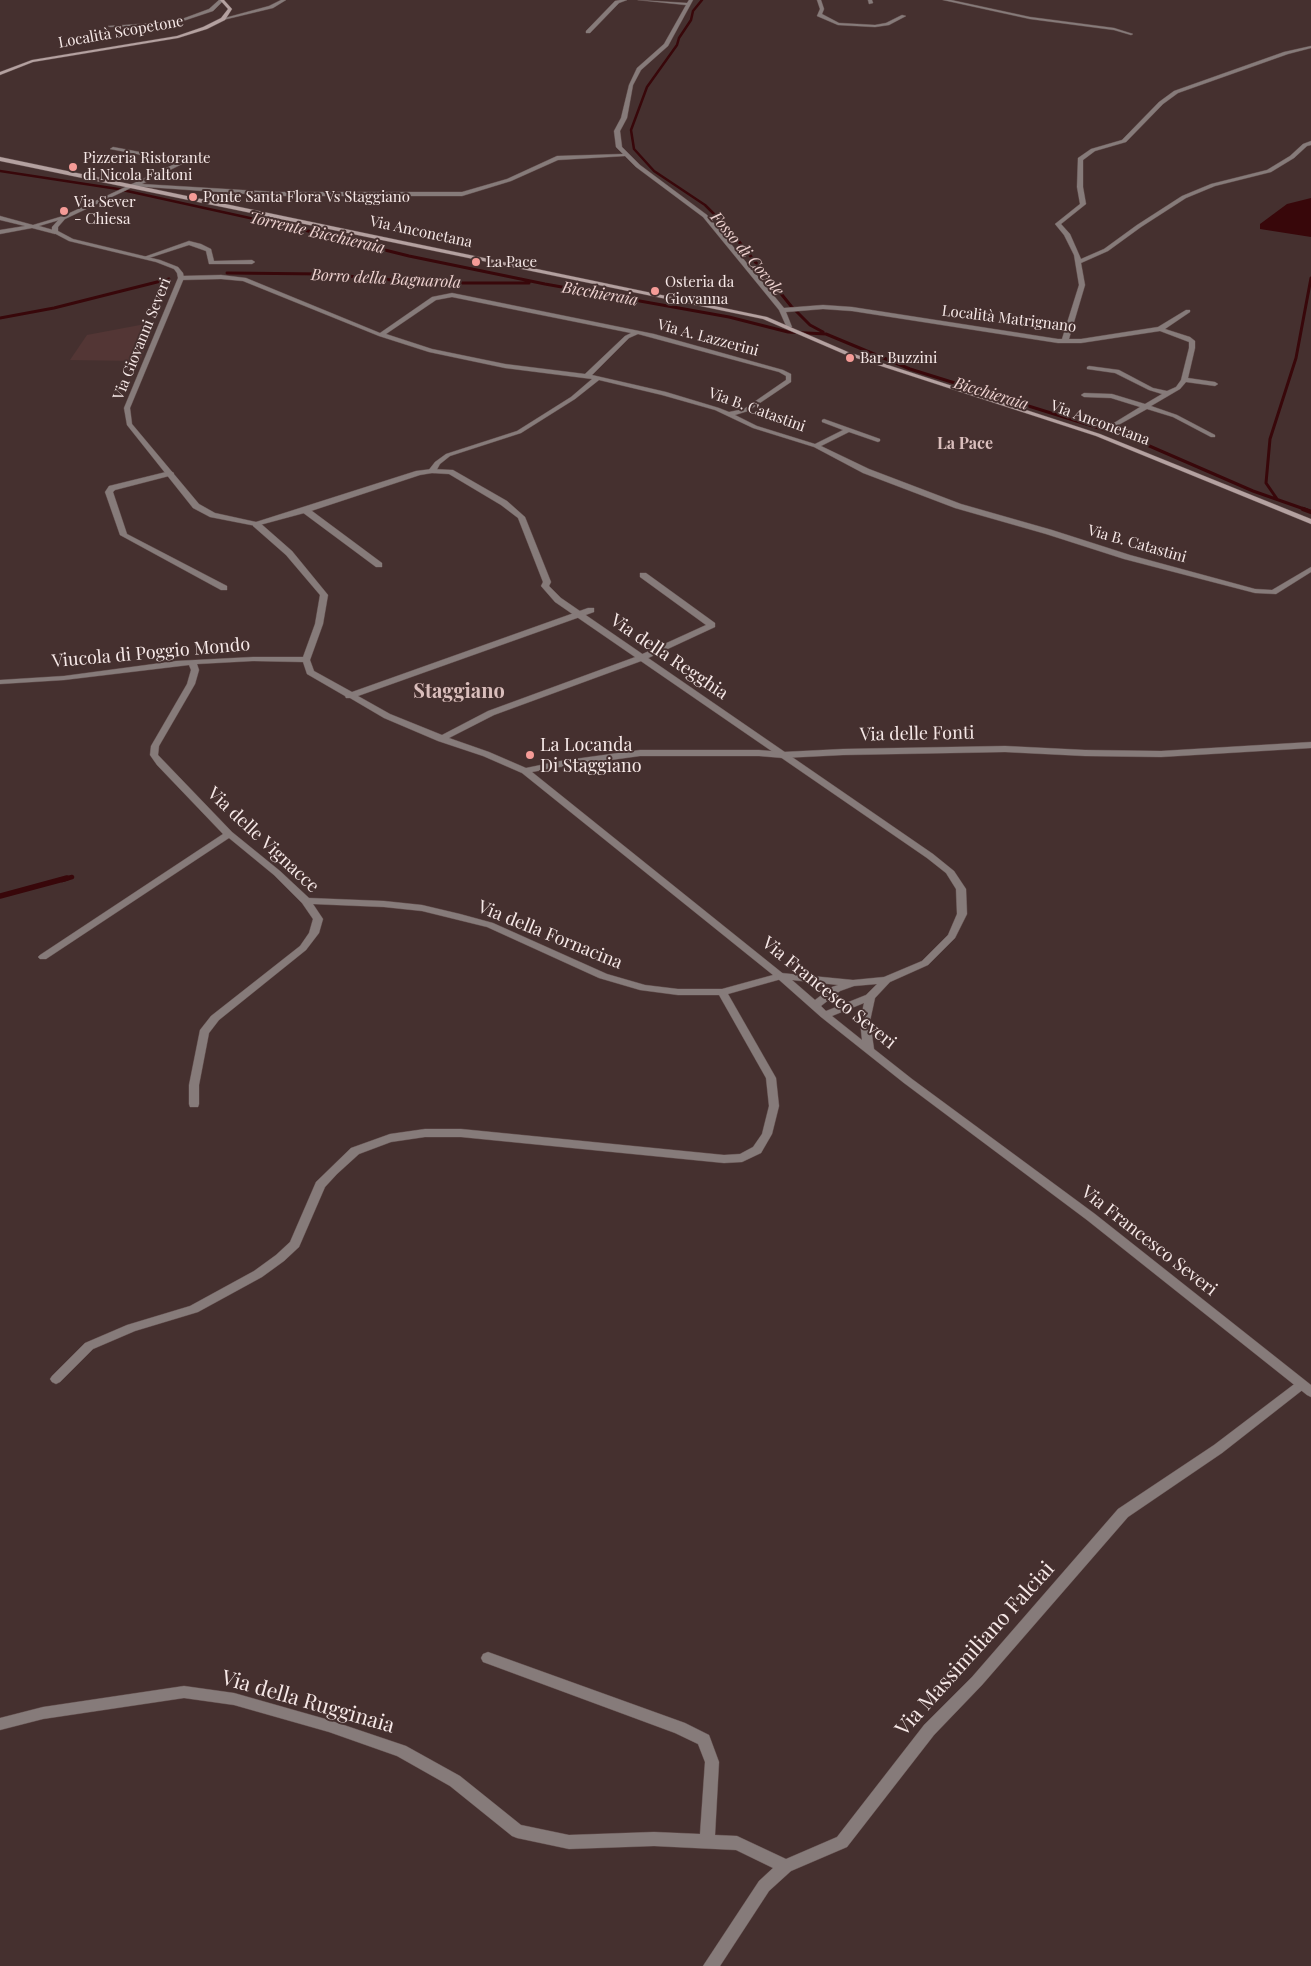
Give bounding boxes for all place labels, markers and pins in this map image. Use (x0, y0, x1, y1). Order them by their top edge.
place label: Pizzeria Ristorante di Nicola Faltoni (83, 149, 211, 184)
marker: Pizzeria Ristorante di Nicola Faltoni (67, 161, 79, 173)
place label: Ponte Santa Flora Vs Staggiano (203, 188, 410, 206)
marker: Ponte Santa Flora Vs Staggiano (187, 191, 199, 203)
place label: Via Sever - Chiesa (74, 193, 136, 228)
marker: Via Sever - Chiesa (58, 205, 70, 217)
place label: La Pace (486, 253, 537, 271)
marker: La Pace (470, 256, 482, 268)
place label: Osteria da Giovanna (665, 273, 734, 308)
marker: Osteria da Giovanna (649, 285, 661, 297)
place label: Bar Buzzini (860, 349, 937, 367)
marker: Bar Buzzini (844, 352, 856, 364)
place label: La Locanda Di Staggiano (540, 734, 642, 776)
marker: La Locanda Di Staggiano (524, 749, 536, 761)

